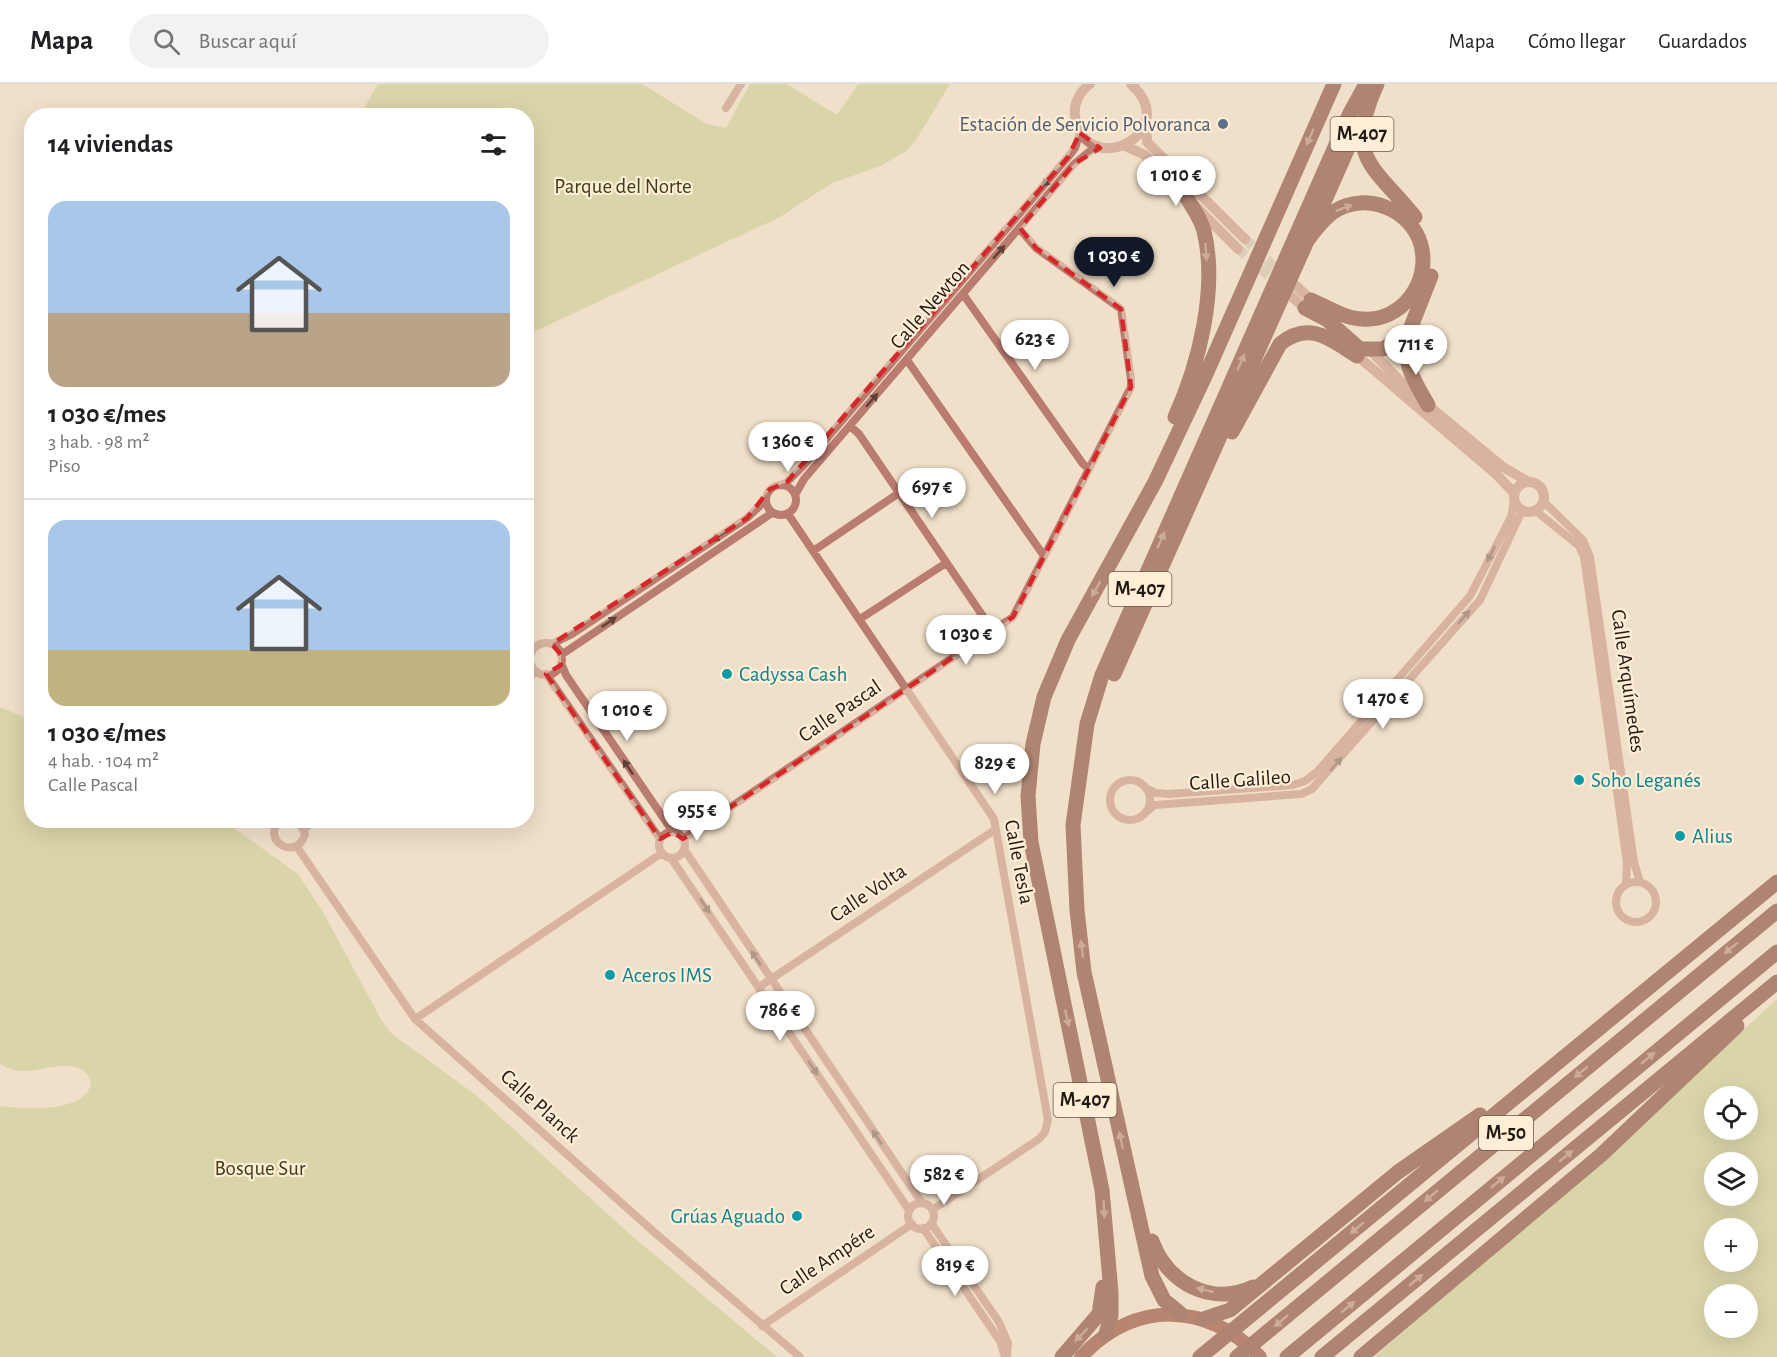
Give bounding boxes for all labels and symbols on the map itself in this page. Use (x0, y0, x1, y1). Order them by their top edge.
place label: Estación de Servicio Polvoranca (959, 114, 1211, 135)
marker: Estación de Servicio Polvoranca (1216, 117, 1230, 131)
road number: M-407 (1330, 117, 1394, 151)
one-way arrow (1305, 129, 1315, 147)
pin: 1 010 € (1121, 156, 1231, 207)
one-way arrow (1042, 172, 1055, 187)
park label: Parque del Norte (554, 176, 692, 197)
one-way arrow (1335, 203, 1353, 213)
pin: 1 030 € (1059, 237, 1169, 288)
one-way arrow (1202, 243, 1211, 262)
one-way arrow (992, 244, 1005, 260)
street label: Calle Newton (886, 257, 974, 353)
pin: 623 € (993, 320, 1077, 371)
pin: 711 € (1374, 325, 1458, 376)
one-way arrow (1236, 353, 1245, 370)
one-way arrow (865, 393, 879, 408)
pin: 1 360 € (733, 422, 843, 473)
pin: 697 € (890, 468, 974, 519)
one-way arrow (711, 530, 727, 542)
one-way arrow (1157, 531, 1166, 548)
one-way arrow (1487, 546, 1496, 563)
road number: M-407 (1108, 572, 1172, 606)
one-way arrow (1091, 581, 1101, 598)
street label: Calle Arquímedes (1608, 608, 1648, 754)
one-way arrow (1457, 610, 1471, 625)
pin: 1 030 € (911, 615, 1021, 666)
one-way arrow (601, 617, 617, 628)
place label: Cadyssa Cash (739, 664, 847, 685)
marker: Cadyssa Cash (720, 667, 734, 681)
street label: Calle Pascal (795, 676, 885, 746)
pin: 1 470 € (1328, 679, 1438, 730)
pin: 1 010 € (572, 691, 682, 742)
pin: 829 € (953, 744, 1037, 795)
one-way arrow (1329, 757, 1342, 772)
one-way arrow (622, 759, 634, 775)
street label: Calle Galileo (1189, 766, 1291, 794)
place label: Soho Leganés (1591, 770, 1701, 791)
marker: Soho Leganés (1572, 773, 1586, 787)
pin: 955 € (655, 791, 739, 842)
street label: Calle Tesla (1001, 818, 1038, 906)
place label: Alius (1692, 826, 1733, 847)
marker: Alius (1673, 829, 1687, 843)
street label: Calle Volta (826, 860, 910, 926)
one-way arrow (699, 897, 710, 914)
one-way arrow (1077, 940, 1086, 959)
one-way arrow (1724, 941, 1739, 954)
one-way arrow (751, 950, 762, 967)
place label: Aceros IMS (622, 965, 712, 986)
marker: Aceros IMS (603, 968, 617, 982)
pin: 786 € (738, 991, 822, 1042)
one-way arrow (1063, 1008, 1072, 1027)
one-way arrow (1640, 1051, 1656, 1064)
one-way arrow (807, 1060, 818, 1076)
street label: Calle Planck (496, 1065, 584, 1147)
one-way arrow (1573, 1065, 1588, 1077)
road number: M-407 (1054, 1083, 1116, 1117)
road number: M-50 (1479, 1116, 1533, 1150)
one-way arrow (871, 1130, 883, 1146)
one-way arrow (1116, 1131, 1125, 1150)
one-way arrow (1559, 1150, 1574, 1162)
pin: 582 € (902, 1155, 986, 1206)
park label: Bosque Sur (215, 1158, 306, 1179)
one-way arrow (1490, 1176, 1505, 1189)
one-way arrow (1423, 1189, 1438, 1202)
one-way arrow (1099, 1199, 1108, 1218)
place label: Grúas Aguado (670, 1206, 785, 1227)
marker: Grúas Aguado (790, 1209, 804, 1223)
street label: Calle Ampére (776, 1221, 878, 1299)
one-way arrow (1349, 1221, 1365, 1234)
pin: 819 € (913, 1246, 997, 1297)
one-way arrow (1408, 1273, 1424, 1286)
one-way arrow (1195, 1285, 1214, 1295)
one-way arrow (1340, 1301, 1355, 1314)
one-way arrow (1274, 1314, 1289, 1327)
one-way arrow (1074, 1328, 1089, 1342)

